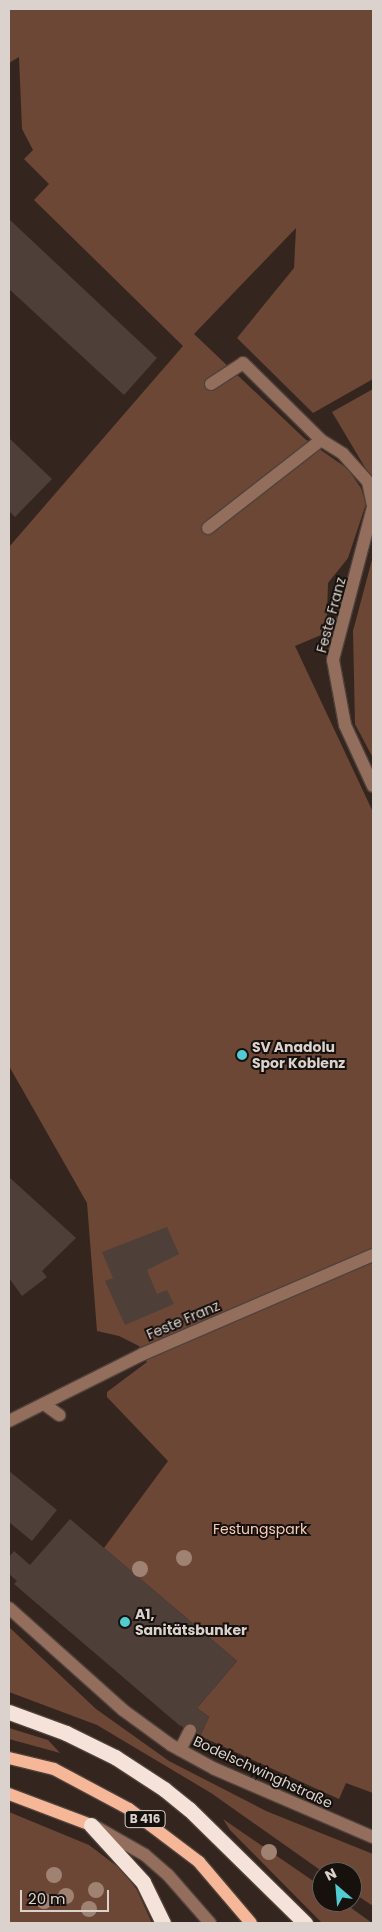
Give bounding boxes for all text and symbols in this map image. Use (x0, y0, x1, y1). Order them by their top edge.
street label: Feste Franz (313, 575, 349, 655)
place label: SV Anadolu Spor Koblenz (252, 1039, 345, 1072)
marker: SV Anadolu Spor Koblenz (236, 1049, 248, 1061)
street label: Feste Franz (144, 1297, 222, 1343)
park label: Festungspark (213, 1521, 307, 1537)
place label: A1, Sanitätsbunker (135, 1606, 247, 1638)
marker: A1, Sanitätsbunker (119, 1616, 131, 1628)
street label: Bodelschwinghstraße (191, 1732, 335, 1812)
road number: B 416 (124, 1810, 166, 1828)
north arrow (312, 1862, 362, 1912)
text: N (321, 1863, 340, 1886)
scale bar (22, 1880, 111, 1912)
text: 20 m (28, 1888, 66, 1909)

